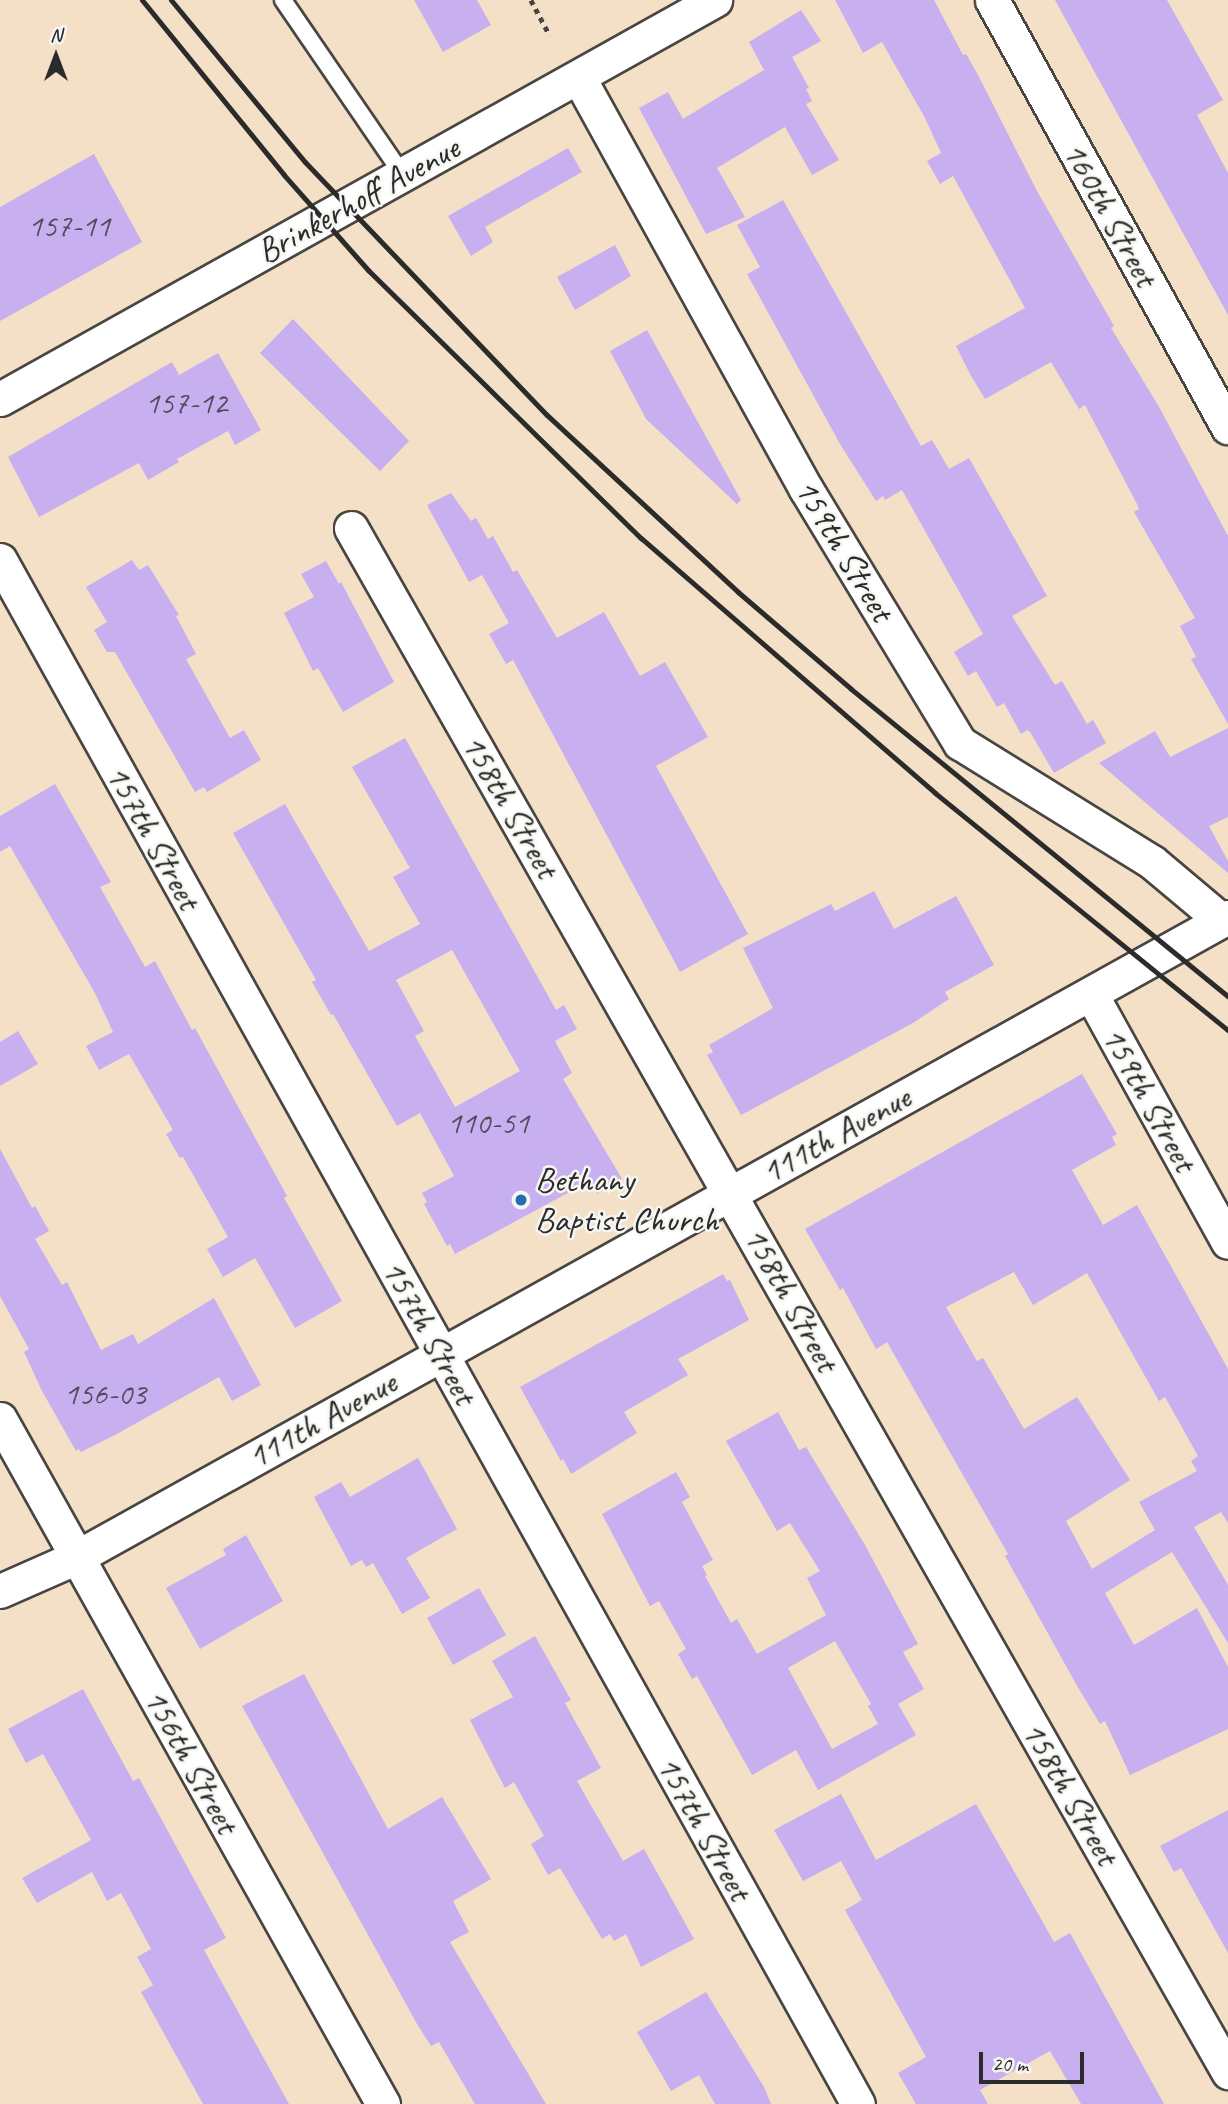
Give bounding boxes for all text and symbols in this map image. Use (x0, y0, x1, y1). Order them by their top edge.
north arrow (21, 21, 91, 91)
text: N (50, 23, 62, 47)
street label: Brinkerhoff Avenue (250, 127, 466, 273)
street label: 160th Street (1053, 134, 1167, 294)
house number: 157-11 (28, 207, 110, 245)
house number: 157-12 (145, 384, 227, 422)
street label: 159th Street (785, 471, 903, 629)
street label: 158th Street (452, 726, 568, 886)
street label: 157th Street (96, 757, 210, 917)
street label: 159th Street (1092, 1019, 1206, 1179)
street label: 111th Avenue (754, 1077, 918, 1193)
house number: 110-51 (447, 1104, 529, 1142)
place label: Bethany Baptist Church (535, 1159, 719, 1241)
marker: Bethany Baptist Church (513, 1192, 529, 1208)
street label: 158th Street (734, 1219, 848, 1379)
street label: 157th Street (372, 1252, 486, 1412)
street label: 111th Avenue (240, 1362, 404, 1478)
house number: 156-03 (64, 1375, 146, 1413)
street label: 156th Street (134, 1681, 248, 1841)
street label: 158th Street (1012, 1713, 1128, 1873)
street label: 157th Street (647, 1748, 761, 1908)
scale bar (983, 2038, 1088, 2082)
text: 20 m (992, 2051, 1028, 2077)

